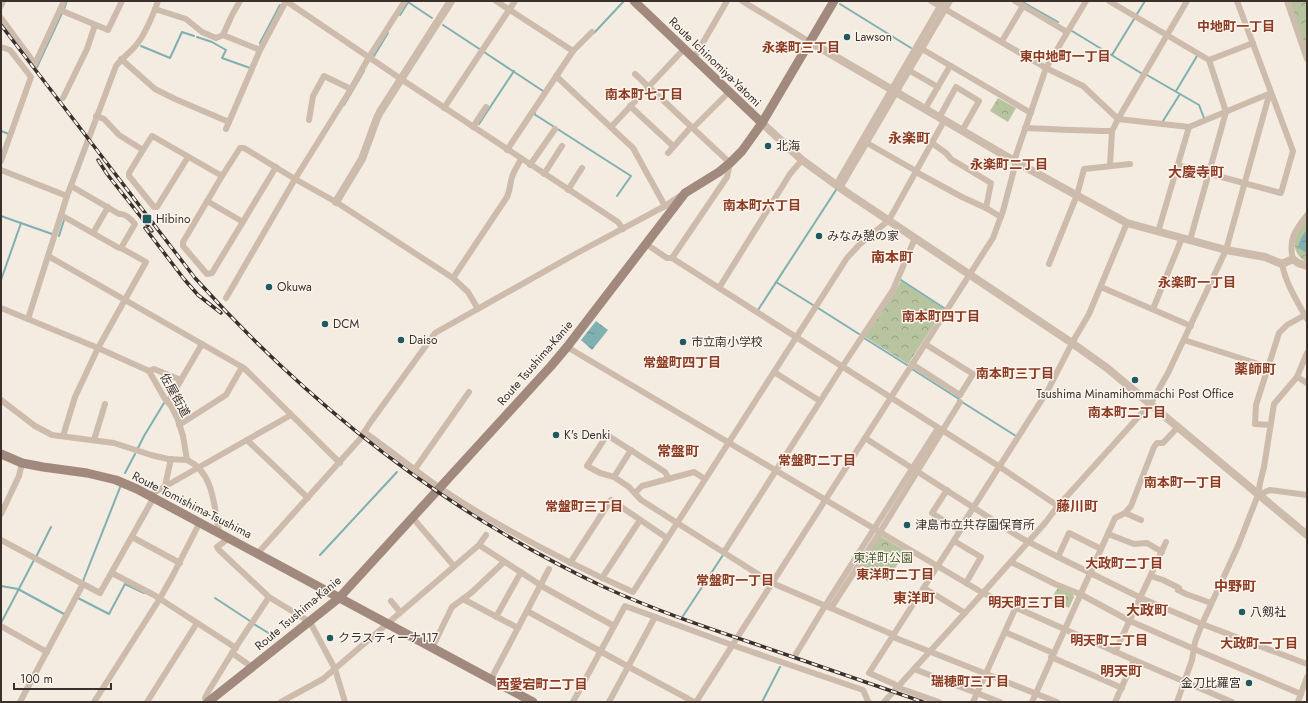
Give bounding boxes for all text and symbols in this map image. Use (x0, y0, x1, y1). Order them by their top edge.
street label: Route Ichinomiya-Yatomi (665, 13, 765, 111)
district label: 中地町一丁目 (1197, 17, 1275, 36)
place label: Lawson (855, 28, 892, 46)
marker: Lawson (842, 32, 852, 42)
district label: 永楽町三丁目 (762, 38, 840, 57)
district label: 東中地町一丁目 (1019, 47, 1111, 66)
district label: 南本町七丁目 (605, 85, 683, 104)
district label: 永楽町 (888, 128, 930, 148)
place label: 北海 (776, 137, 800, 155)
marker: 北海 (763, 141, 773, 151)
district label: 永楽町二丁目 (970, 155, 1048, 174)
district label: 大慶寺町 (1168, 162, 1224, 182)
district label: 南本町六丁目 (723, 196, 801, 215)
place label: Hibino (156, 210, 191, 228)
marker: Hibino (141, 213, 153, 225)
place label: みなみ憩の家 (827, 227, 899, 245)
marker: みなみ憩の家 (814, 231, 824, 241)
district label: 南本町 (871, 247, 913, 267)
district label: 永楽町一丁目 (1158, 273, 1236, 292)
place label: Okuwa (277, 278, 312, 296)
marker: Okuwa (264, 282, 274, 292)
district label: 南本町四丁目 (902, 307, 980, 326)
place label: DCM (333, 315, 359, 333)
street label: Route Tsushima-Kanie (493, 316, 577, 410)
marker: DCM (320, 319, 330, 329)
place label: Daiso (409, 331, 438, 349)
place label: 市立南小学校 (691, 333, 763, 351)
marker: Daiso (396, 335, 406, 345)
marker: 市立南小学校 (678, 337, 688, 347)
district label: 常盤町四丁目 (643, 353, 721, 372)
district label: 薬師町 (1234, 359, 1276, 379)
district label: 南本町三丁目 (976, 364, 1054, 383)
street label: 佐屋街道 (155, 370, 195, 420)
marker: Tsushima Minamihommachi Post Office (1130, 375, 1140, 385)
place label: Tsushima Minamihommachi Post Office (1036, 385, 1234, 403)
district label: 南本町二丁目 (1088, 403, 1166, 422)
place label: K's Denki (564, 426, 610, 444)
marker: K's Denki (551, 430, 561, 440)
district label: 常盤町 (657, 441, 699, 461)
district label: 常盤町二丁目 (778, 451, 856, 470)
street label: Route Tomishima-Tsushima (129, 467, 255, 543)
district label: 南本町一丁目 (1144, 473, 1222, 492)
district label: 藤川町 (1056, 496, 1098, 516)
district label: 常盤町三丁目 (545, 497, 623, 516)
place label: 津島市立共存園保育所 (915, 516, 1035, 534)
marker: 津島市立共存園保育所 (902, 520, 912, 530)
park label: 東洋町公園 (853, 549, 913, 567)
district label: 大政町二丁目 (1085, 554, 1163, 573)
district label: 東洋町二丁目 (856, 565, 934, 584)
street label: Route Tsushima-Kanie (251, 571, 345, 655)
district label: 常盤町一丁目 (696, 571, 774, 590)
district label: 中野町 (1214, 576, 1256, 596)
district label: 東洋町 (893, 588, 935, 608)
district label: 明天町三丁目 (988, 593, 1066, 612)
district label: 大政町 (1126, 600, 1168, 620)
place label: 八剱社 (1250, 603, 1286, 621)
marker: 八剱社 (1237, 607, 1247, 617)
place label: クラスティーナ117 (338, 629, 439, 647)
district label: 明天町二丁目 (1070, 631, 1148, 650)
marker: クラスティーナ117 (325, 633, 335, 643)
district label: 大政町一丁目 (1220, 634, 1298, 653)
district label: 明天町 (1100, 661, 1142, 681)
scale bar (14, 665, 111, 691)
text: 100 m (20, 670, 53, 688)
district label: 瑞穂町三丁目 (931, 672, 1009, 691)
place label: 金刀比羅宮 (1181, 674, 1241, 692)
district label: 西愛宕町二丁目 (496, 675, 588, 694)
marker: 金刀比羅宮 (1244, 678, 1254, 688)

